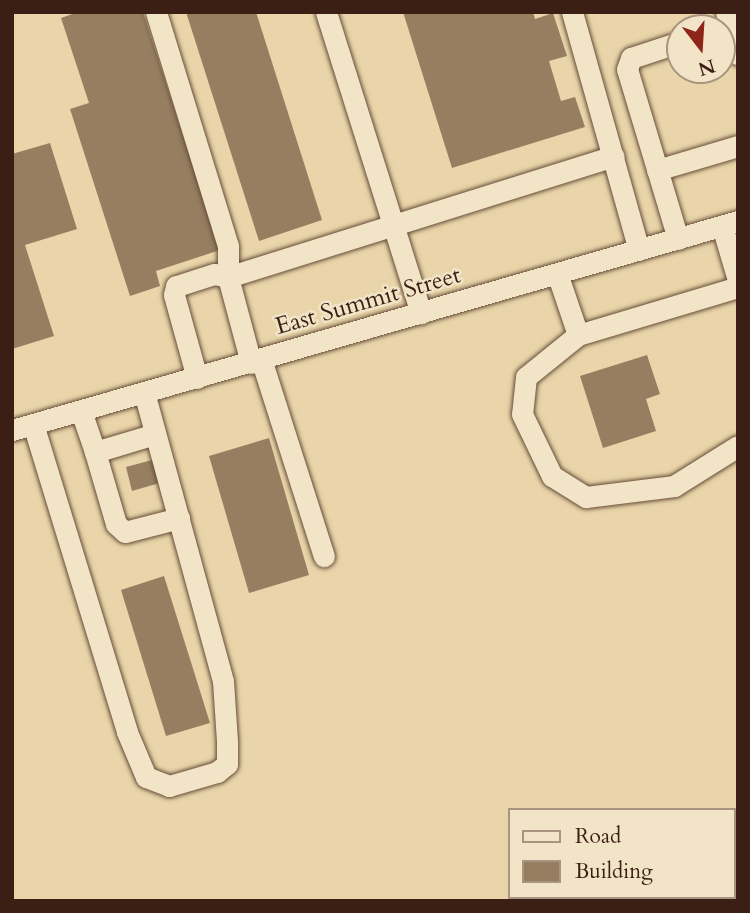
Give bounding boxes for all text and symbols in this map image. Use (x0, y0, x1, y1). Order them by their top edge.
north arrow (666, 14, 736, 84)
text: N (695, 52, 718, 82)
street label: East Summit Street (272, 261, 464, 341)
legend (508, 808, 736, 899)
text: Road (575, 822, 621, 851)
text: Building (575, 857, 653, 886)

